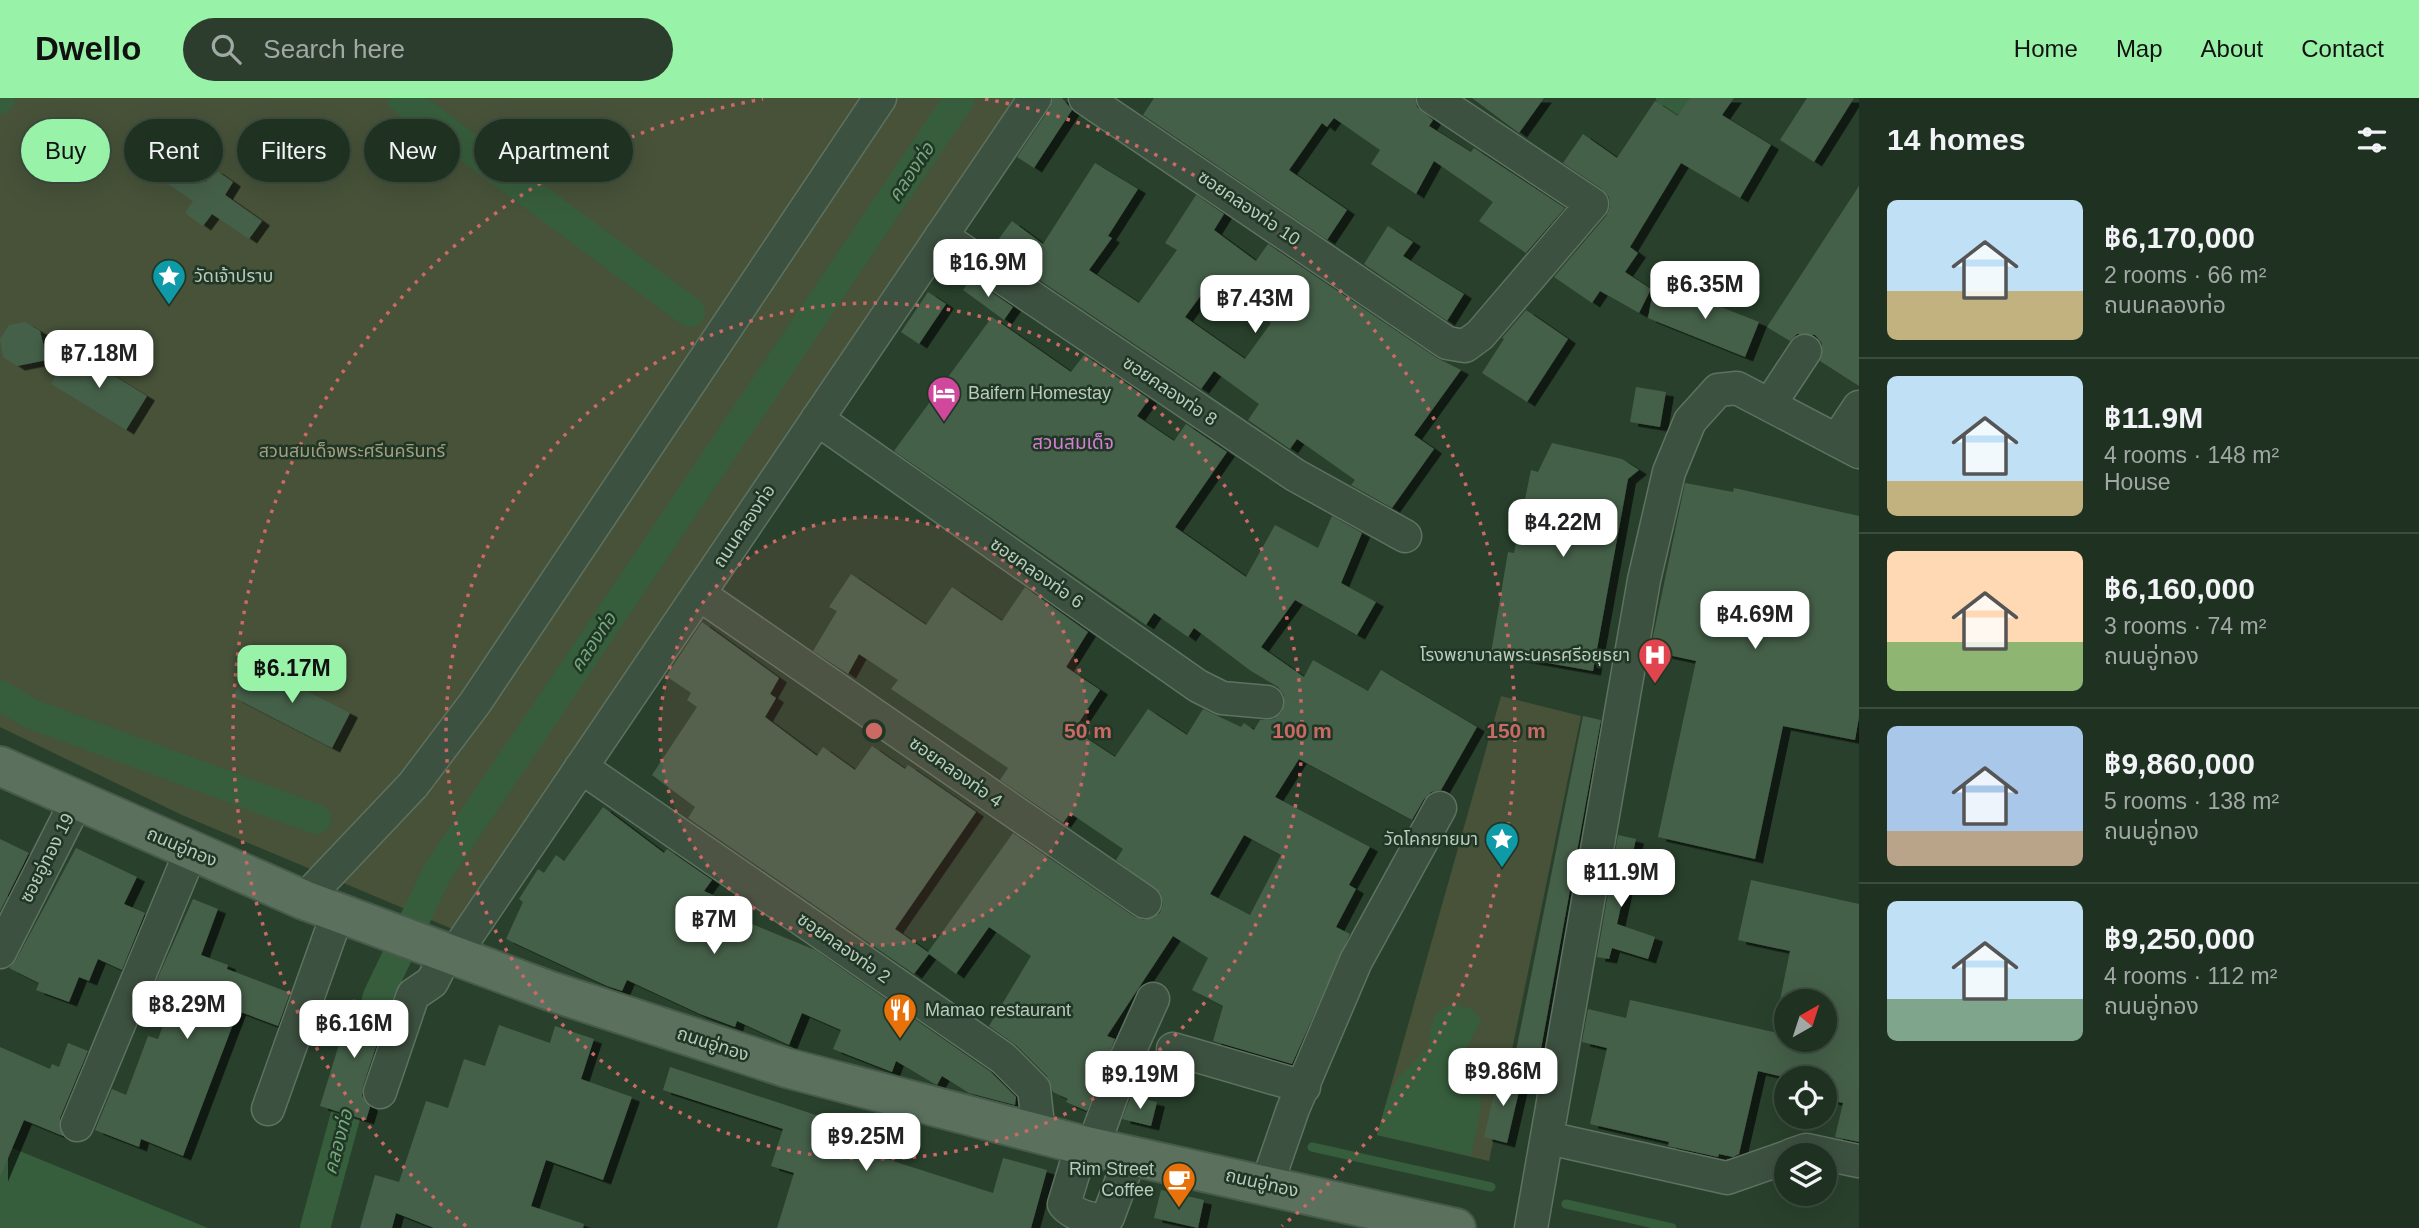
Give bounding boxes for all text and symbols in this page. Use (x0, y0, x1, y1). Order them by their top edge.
search box (183, 18, 673, 81)
text: Dwello (35, 30, 141, 67)
icon: search (207, 30, 245, 68)
text: Search here (263, 34, 405, 64)
text: Home (2014, 35, 2078, 62)
text: Map (2116, 35, 2163, 62)
text: About (2201, 35, 2263, 62)
text: Contact (2301, 35, 2384, 62)
chip: Buy (21, 119, 110, 182)
chip: Rent (124, 119, 223, 182)
chip: Filters (237, 119, 350, 182)
chip: New (364, 119, 460, 182)
chip: Apartment (474, 119, 633, 182)
icon: filters (2353, 121, 2391, 159)
text: 14 homes (1887, 123, 2025, 156)
water label: คลองท่อ (884, 138, 939, 205)
street label: ซอยคลองท่อ 10 (1194, 167, 1304, 249)
text: ฿6,170,000 (2104, 221, 2255, 254)
icon: home (1943, 228, 2027, 312)
pin: ฿16.9M (931, 240, 1045, 299)
text: ฿16.9M (949, 249, 1027, 275)
place icon: วัดเจ้าปราบ (150, 257, 188, 306)
pin: ฿6.35M (1648, 262, 1762, 321)
text: 2 rooms · 66 m² (2104, 262, 2266, 288)
place label: วัดเจ้าปราบ (194, 266, 273, 286)
text: ฿6.35M (1666, 271, 1744, 297)
pin: ฿7.43M (1198, 275, 1312, 335)
text: ฿7.43M (1216, 285, 1294, 311)
text: ถนนคลองท่อ (2104, 292, 2226, 318)
pin: ฿7.18M (42, 330, 156, 390)
text: ฿7.18M (60, 340, 138, 366)
street label: ซอยคลองท่อ 8 (1119, 352, 1221, 430)
hotel icon: Baifern Homestay (925, 374, 963, 423)
place label: Baifern Homestay (968, 383, 1111, 403)
text: ฿11.9M (2104, 401, 2203, 434)
icon: home (1943, 404, 2027, 488)
district label: สวนสมเด็จ (1032, 432, 1114, 453)
park label: สวนสมเด็จพระศรีนครินทร์ (259, 441, 446, 461)
text: 4 rooms · 148 m² (2104, 442, 2279, 468)
text: House (2104, 469, 2170, 495)
street label: ถนนคลองท่อ (709, 481, 779, 571)
pin: ฿4.22M (1506, 500, 1620, 559)
text: ฿4.22M (1524, 509, 1602, 535)
street label: ซอยคลองท่อ 6 (987, 534, 1087, 612)
text: ฿6,160,000 (2104, 572, 2255, 605)
icon: home (1943, 579, 2027, 663)
pin: ฿4.69M (1698, 592, 1812, 651)
text: ฿4.69M (1716, 601, 1794, 627)
water label: คลองท่อ (566, 608, 621, 675)
text: 3 rooms · 74 m² (2104, 613, 2266, 639)
hospital icon: โรงพยาบาลพระนครศรีอยุธยา (1636, 636, 1674, 685)
text: ถนนอู่ทอง (2104, 643, 2199, 669)
place label: โรงพยาบาลพระนครศรีอยุธยา (1420, 645, 1630, 666)
pin: ฿6.17M (235, 646, 349, 705)
text: ฿6.17M (253, 655, 331, 681)
centre of rings (862, 719, 886, 743)
text: 50 m (1064, 719, 1112, 742)
text: 100 m (1272, 719, 1332, 742)
text: 150 m (1486, 719, 1546, 742)
street label: ซอยคลองท่อ 4 (906, 733, 1006, 811)
text: ฿9,860,000 (2104, 747, 2255, 780)
icon: home (1943, 754, 2027, 838)
text: 5 rooms · 138 m² (2104, 788, 2279, 814)
street label: ซอยอู่ทอง 19 (16, 810, 80, 907)
text: ถนนอู่ทอง (2104, 818, 2199, 844)
place icon: วัดโคกยายมา (1483, 820, 1521, 869)
street label: ถนนอู่ทอง (143, 823, 220, 873)
place label: วัดโคกยายมา (1384, 829, 1478, 849)
pin: ฿11.9M (1564, 850, 1678, 909)
text: ฿11.9M (1583, 859, 1659, 885)
pin: ฿7M (680, 896, 748, 956)
text: ฿7M (691, 906, 737, 932)
street label: ซอยคลองท่อ 2 (794, 909, 894, 987)
text: ฿9,250,000 (2104, 922, 2255, 955)
icon: home (1943, 929, 2027, 1013)
text: 4 rooms · 112 m² (2104, 963, 2277, 989)
pin: ฿8.29M (130, 982, 244, 1041)
north arrow (1774, 989, 1838, 1052)
map controls (1774, 989, 1837, 1206)
text: ฿8.29M (148, 991, 226, 1017)
restaurant icon: Mamao restaurant (881, 991, 919, 1040)
text: ถนนอู่ทอง (2104, 993, 2199, 1019)
pin: ฿6.16M (297, 1000, 411, 1060)
place label: Mamao restaurant (925, 1000, 1071, 1020)
text: ฿6.16M (315, 1010, 393, 1036)
street label: ถนนอู่ทอง (674, 1023, 751, 1067)
pin: ฿9.86M (1446, 1048, 1560, 1108)
pin: ฿9.19M (1083, 1052, 1197, 1111)
text: ฿9.86M (1464, 1058, 1542, 1084)
text: ฿9.19M (1101, 1061, 1179, 1087)
button: locate (1774, 1066, 1837, 1129)
water label: คลองท่อ (319, 1106, 357, 1177)
pin: ฿9.25M (809, 1114, 923, 1173)
text: ฿9.25M (827, 1123, 905, 1149)
button: layers (1774, 1143, 1837, 1206)
place label: Rim Street Coffee (1069, 1159, 1154, 1200)
cafe icon: Rim Street Coffee (1160, 1160, 1198, 1209)
street label: ถนนอู่ทอง (1223, 1165, 1300, 1203)

